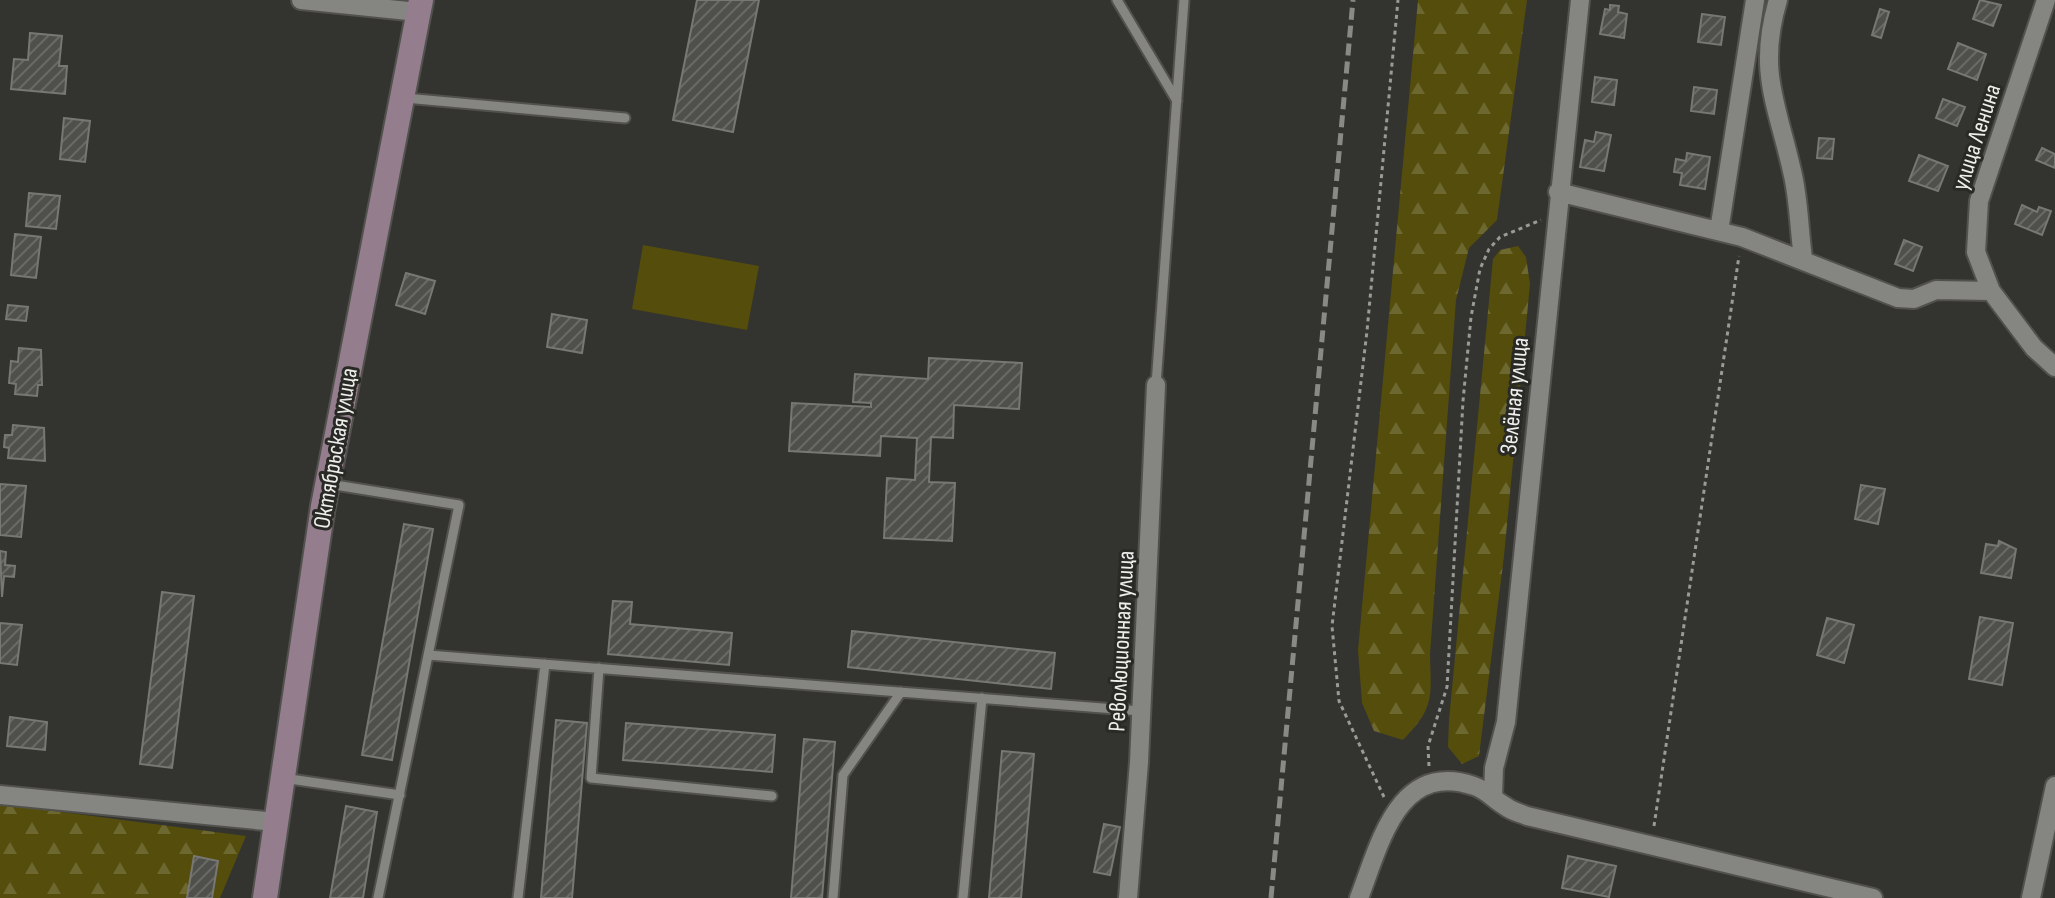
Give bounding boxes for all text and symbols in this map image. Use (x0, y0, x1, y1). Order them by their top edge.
street label: улица Ленина (1946, 80, 2007, 194)
street label: Зелёная улица (1494, 336, 1535, 456)
street label: Октябрьская улица (307, 365, 364, 531)
street label: Революционная улица (1102, 550, 1141, 732)

